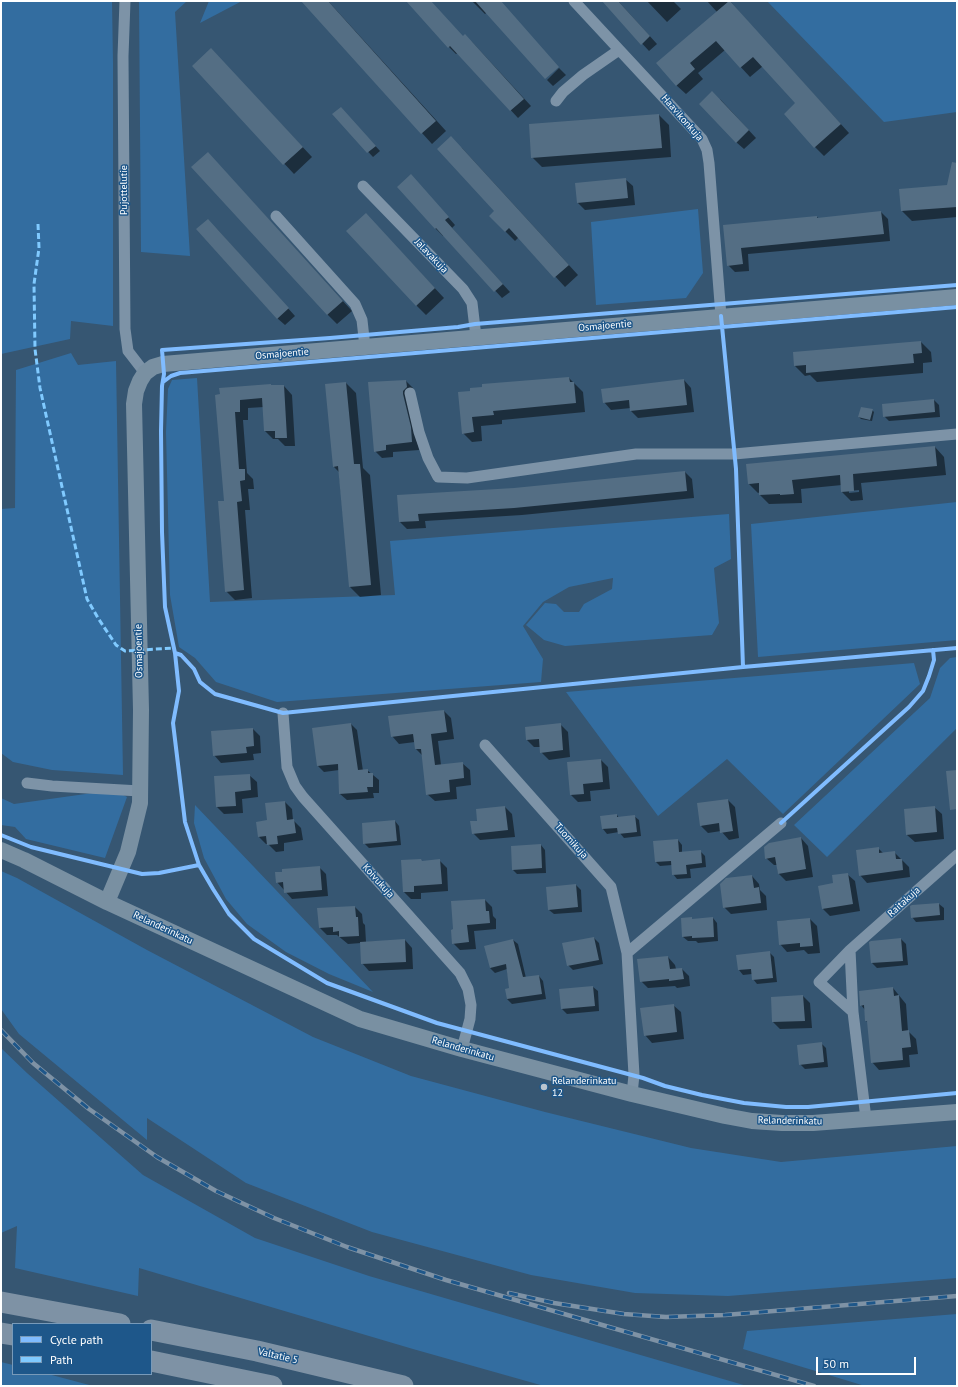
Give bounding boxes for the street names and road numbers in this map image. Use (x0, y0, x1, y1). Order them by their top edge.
street label: Haavikonkuja (659, 92, 705, 144)
street label: Pujottelutie (118, 165, 130, 215)
street label: Jalavakuja (412, 236, 450, 276)
street label: Osmajoentie (578, 318, 632, 334)
street label: Osmajoentie (255, 346, 309, 362)
street label: Osmajoentie (133, 624, 145, 678)
street label: Tuomikuja (552, 821, 590, 861)
street label: Koivukuja (360, 861, 396, 901)
street label: Raitakuja (885, 884, 923, 920)
street label: Relanderinkatu (131, 909, 195, 947)
street label: Relanderinkatu (430, 1034, 496, 1064)
street label: Relanderinkatu (758, 1114, 822, 1128)
street label: Valtatie 5 (257, 1346, 299, 1366)

